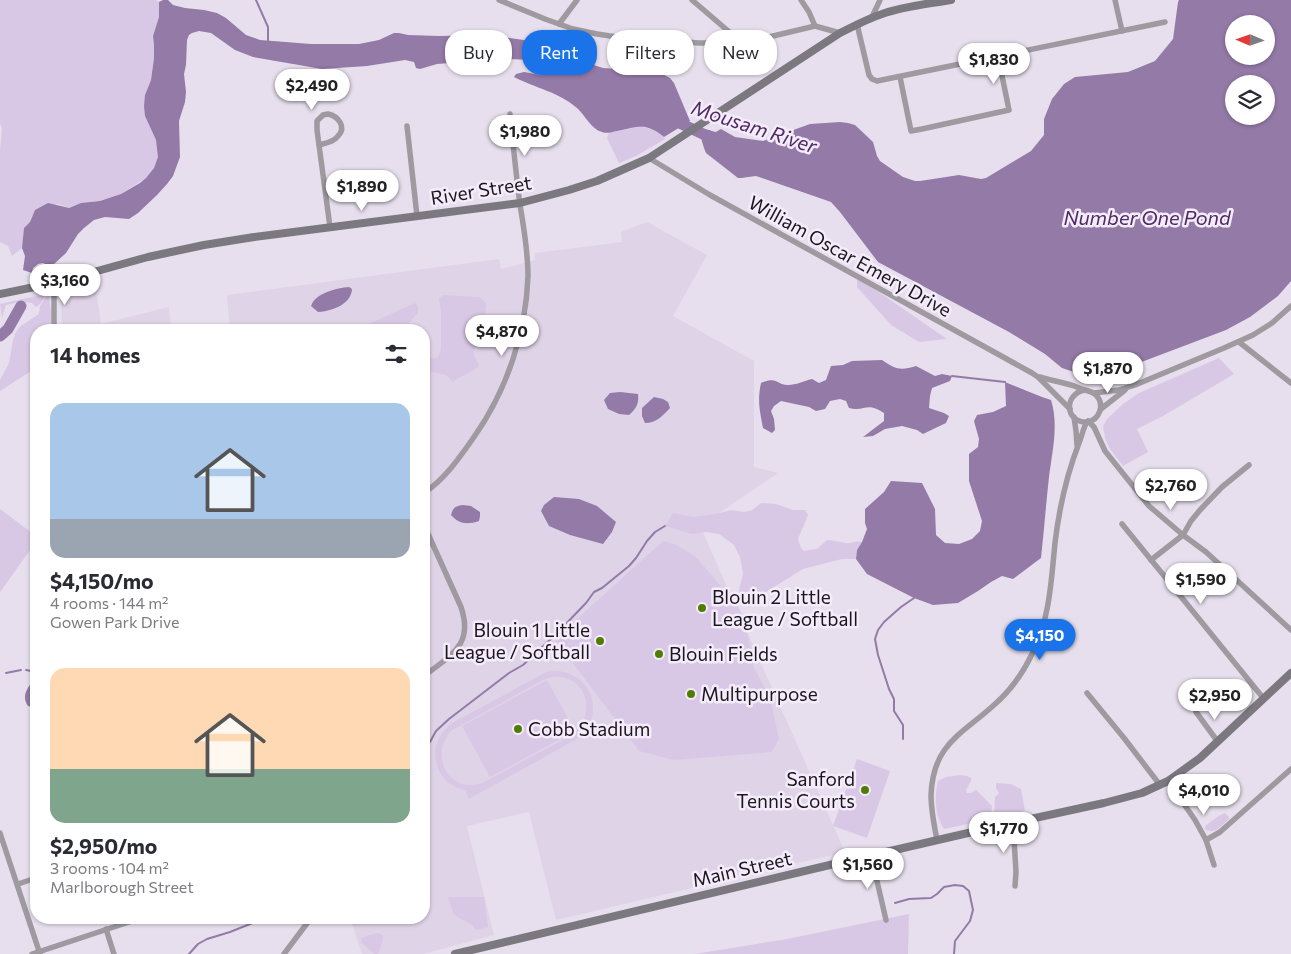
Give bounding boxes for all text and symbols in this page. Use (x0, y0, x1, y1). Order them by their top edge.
north arrow (1225, 15, 1275, 65)
map controls (1225, 15, 1275, 125)
chip: Buy (445, 30, 512, 75)
chip: Rent (522, 30, 597, 75)
chip: Filters (607, 30, 694, 75)
chip: New (704, 30, 777, 75)
pin: $1,830 (953, 42, 1035, 85)
text: $1,830 (969, 49, 1019, 68)
pin: $2,490 (271, 68, 353, 111)
text: $2,490 (286, 75, 338, 94)
button: layers (1225, 75, 1275, 125)
water label: Mousam River (689, 95, 821, 158)
pin: $1,980 (484, 114, 566, 157)
text: $1,980 (500, 121, 550, 140)
pin: $1,890 (321, 170, 403, 212)
street label: River Street (429, 170, 533, 209)
text: $1,890 (337, 176, 387, 195)
street label: William Oscar Emery Drive (745, 190, 956, 321)
water label: Number One Pond (1063, 205, 1232, 229)
pin: $3,160 (24, 264, 106, 306)
text: $3,160 (41, 270, 89, 289)
pin: $4,870 (461, 314, 543, 357)
text: $4,870 (476, 321, 528, 340)
icon: filters (382, 340, 410, 368)
text: 14 homes (50, 342, 140, 367)
pin: $1,870 (1067, 352, 1149, 394)
text: $1,870 (1083, 358, 1133, 377)
icon: home (185, 435, 275, 525)
pin: $2,760 (1130, 468, 1212, 511)
text: $2,760 (1145, 475, 1197, 494)
pin: $1,590 (1160, 562, 1242, 605)
text: $4,150/mo (50, 568, 154, 593)
text: $1,590 (1176, 569, 1226, 588)
place label: Blouin 2 Little League / Softball (712, 585, 858, 630)
text: 4 rooms · 144 m² (50, 593, 169, 612)
marker: Blouin 2 Little League / Softball (696, 602, 708, 614)
text: Gowen Park Drive (50, 612, 179, 631)
place label: Blouin 1 Little League / Softball (444, 618, 590, 663)
pin: $4,150 (999, 618, 1081, 661)
text: $4,150 (1016, 625, 1064, 644)
marker: Blouin 1 Little League / Softball (594, 635, 606, 647)
place label: Blouin Fields (669, 642, 778, 665)
marker: Blouin Fields (653, 648, 665, 660)
pin: $2,950 (1174, 678, 1256, 721)
place label: Multipurpose (701, 682, 818, 705)
text: $2,950 (1189, 685, 1241, 704)
marker: Multipurpose (685, 688, 697, 700)
icon: home (185, 700, 275, 790)
place label: Cobb Stadium (528, 717, 650, 740)
marker: Cobb Stadium (512, 723, 524, 735)
place label: Sanford Tennis Courts (736, 767, 855, 812)
pin: $4,010 (1163, 774, 1245, 816)
text: $4,010 (1178, 780, 1230, 799)
marker: Sanford Tennis Courts (859, 784, 871, 796)
pin: $1,770 (963, 812, 1045, 854)
text: $1,770 (980, 818, 1028, 837)
text: $2,950/mo (50, 833, 157, 858)
street label: Main Street (690, 846, 794, 891)
pin: $1,560 (827, 848, 909, 890)
text: $1,560 (843, 854, 893, 873)
text: 3 rooms · 104 m² (50, 858, 169, 877)
text: Marlborough Street (50, 877, 194, 896)

